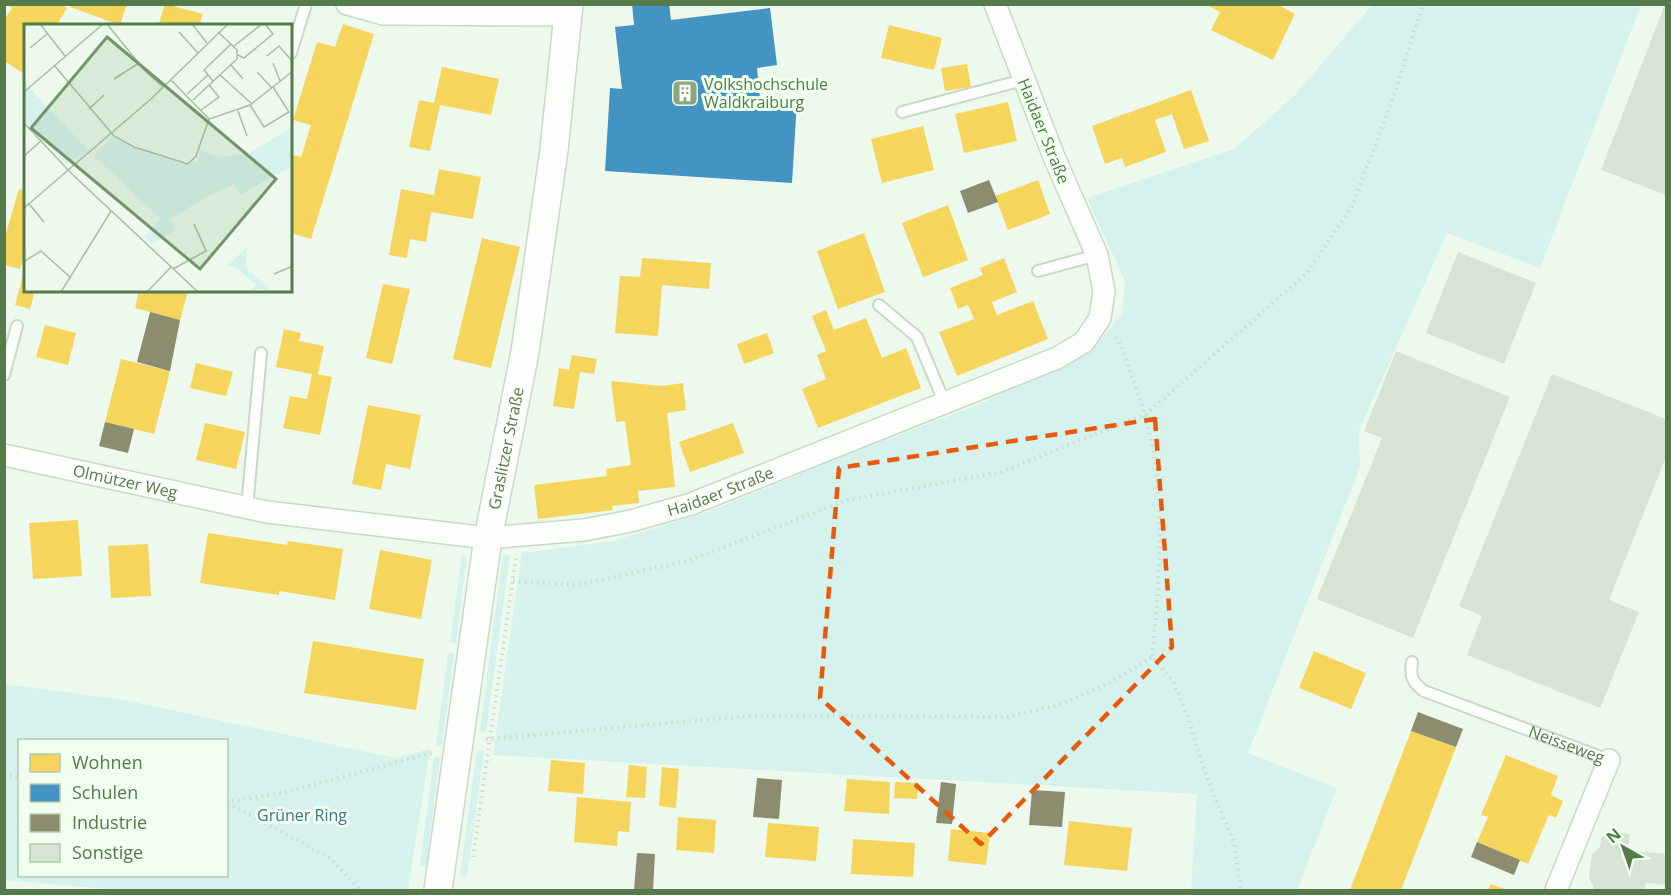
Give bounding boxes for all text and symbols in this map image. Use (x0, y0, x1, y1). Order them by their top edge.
inset map (24, 24, 292, 292)
place label: Volkshochschule Waldkraiburg (704, 73, 828, 113)
street label: Haidaer Straße (1013, 75, 1075, 187)
building icon: Volkshochschule Waldkraiburg (670, 78, 700, 108)
street label: Graslitzer Straße (483, 385, 529, 512)
street label: Olmützer Weg (71, 459, 180, 503)
street label: Haidaer Straße (665, 461, 777, 521)
street label: Neisseweg (1526, 720, 1608, 769)
legend (18, 739, 228, 877)
text: Wohnen (72, 750, 143, 774)
text: Schulen (72, 780, 138, 804)
park label: Grüner Ring (257, 804, 347, 826)
text: Industrie (72, 810, 147, 834)
north arrow (1593, 817, 1653, 877)
text: N (1601, 823, 1625, 848)
text: Sonstige (72, 840, 143, 864)

